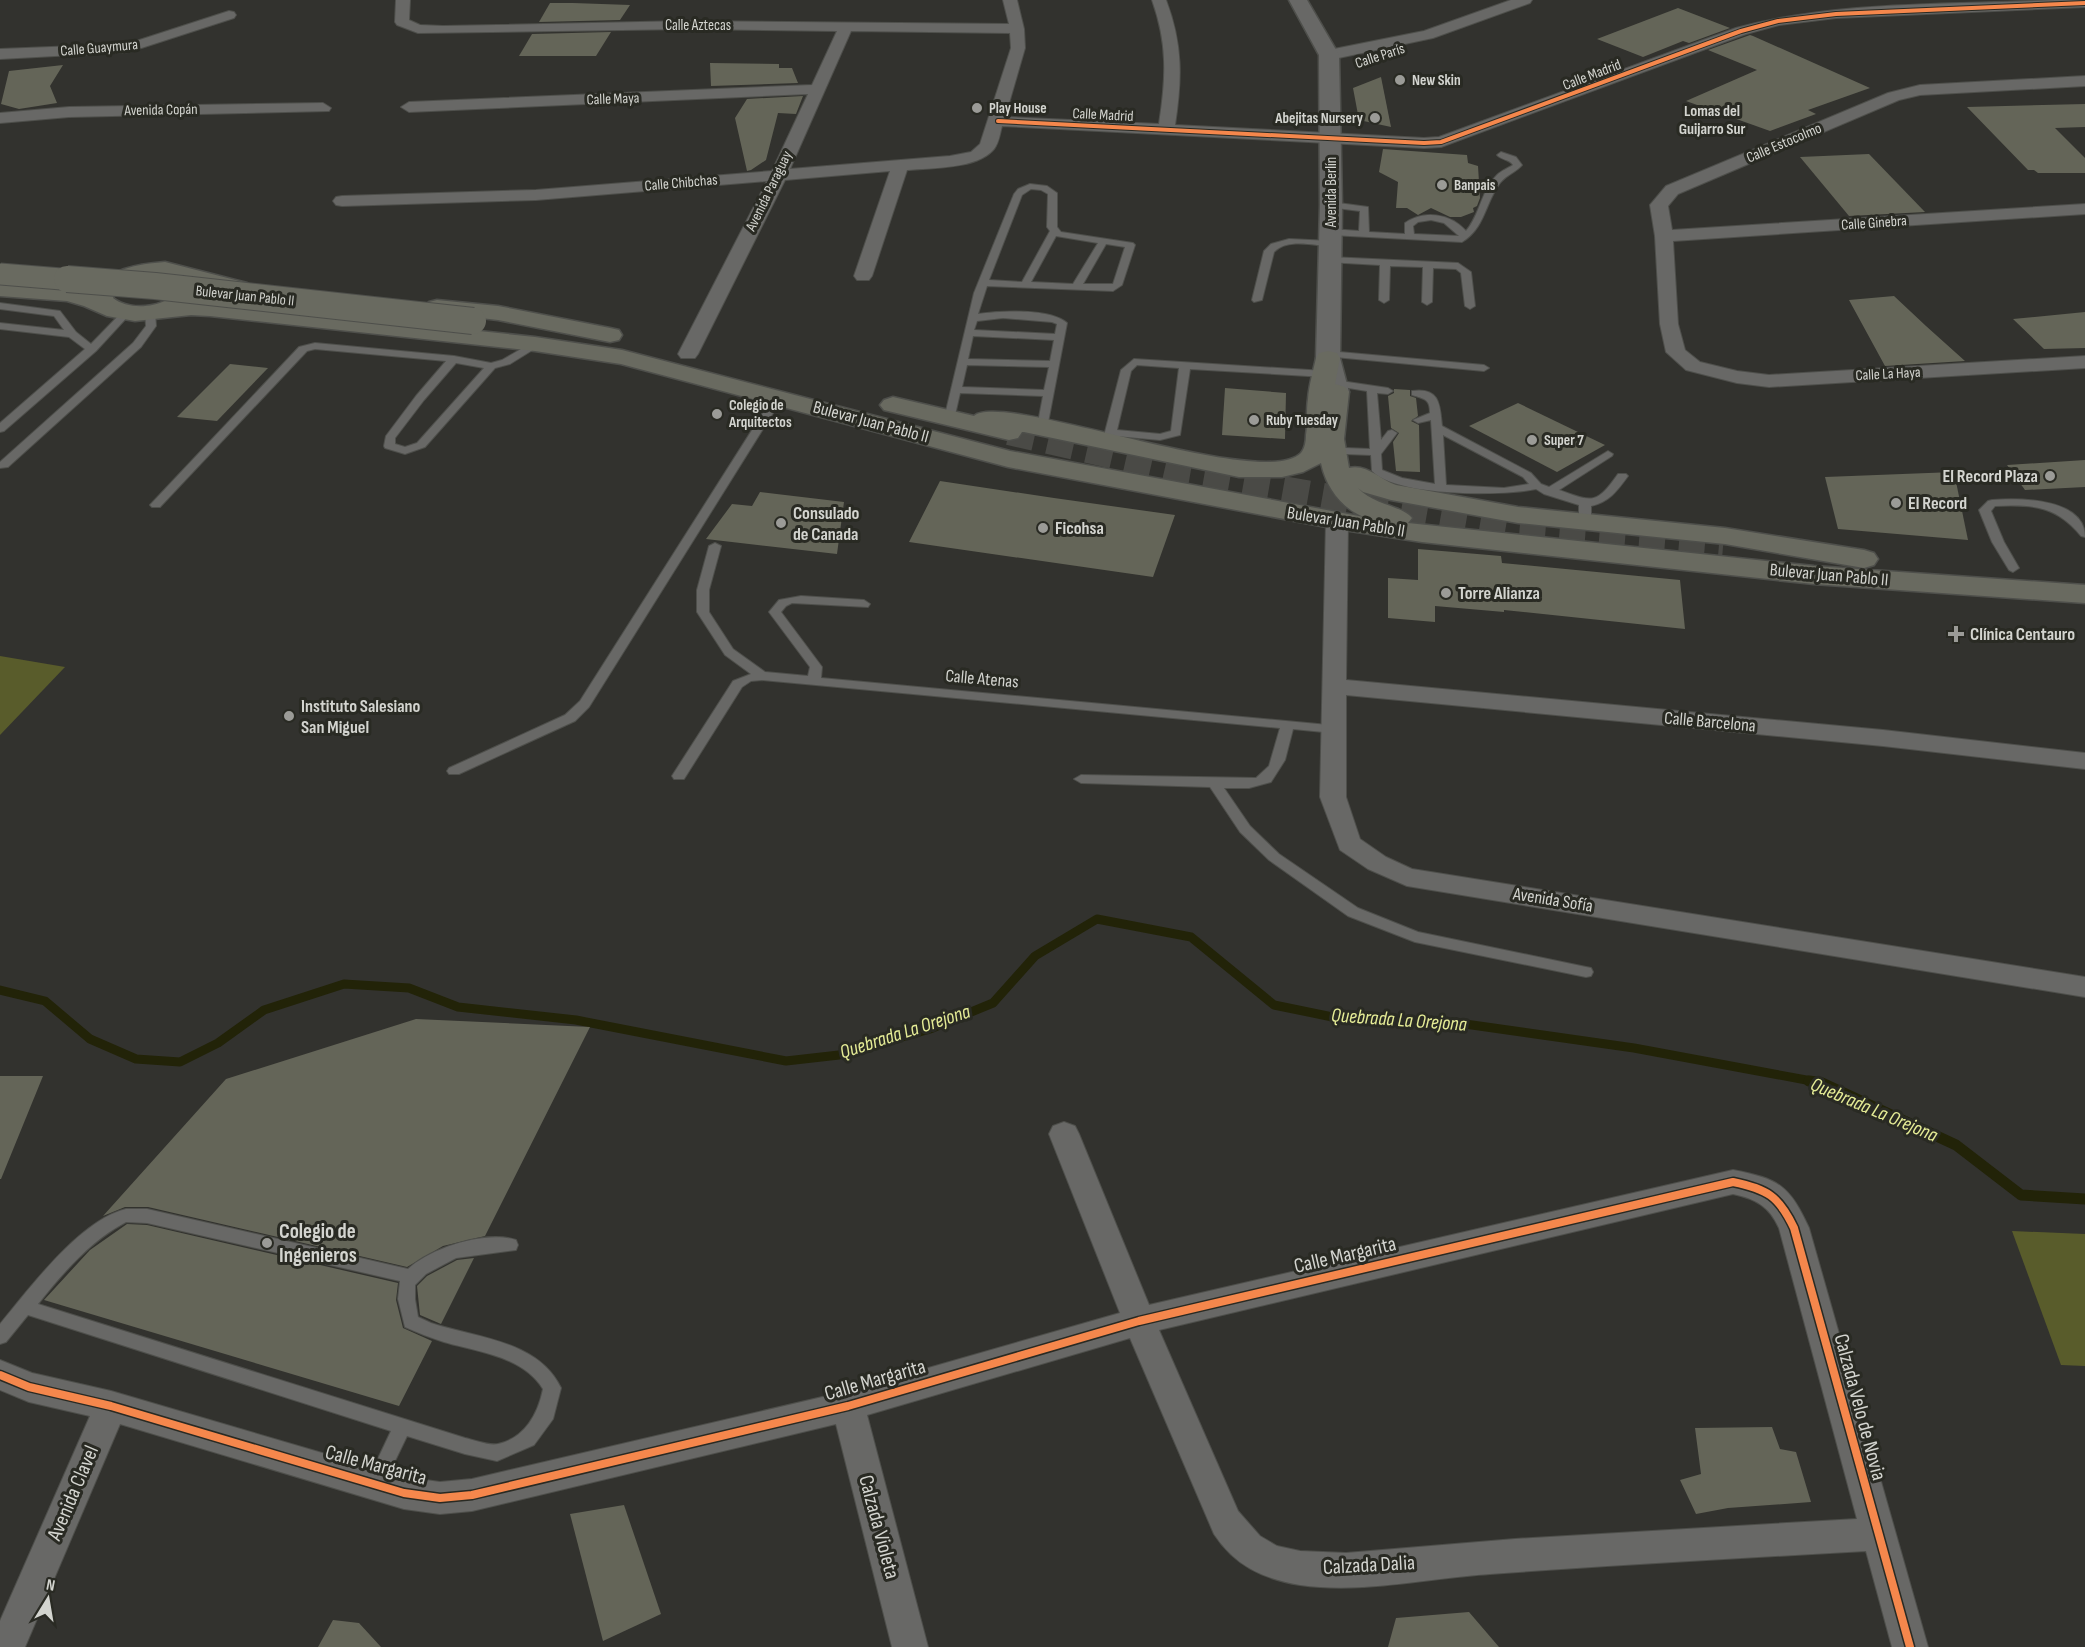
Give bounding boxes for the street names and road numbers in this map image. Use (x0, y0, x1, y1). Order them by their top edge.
street label: Calle Aztecas (665, 16, 731, 35)
street label: Calle Guaymura (59, 35, 139, 61)
street label: Calle París (1353, 39, 1407, 73)
street label: Calle Madrid (1560, 55, 1624, 95)
street label: Calle Maya (586, 89, 640, 109)
street label: Avenida Copán (123, 100, 198, 120)
street label: Calle Madrid (1072, 104, 1134, 126)
street label: Calle Estocolmo (1744, 119, 1824, 167)
street label: Avenida Paraguay (741, 148, 797, 235)
street label: Avenida Berlín (1322, 157, 1341, 228)
street label: Calle Chibchas (644, 170, 718, 196)
street label: Calle Ginebra (1841, 211, 1908, 235)
street label: Bulevar Juan Pablo II (195, 281, 295, 311)
street label: Calle La Haya (1855, 363, 1921, 385)
street label: Bulevar Juan Pablo II (811, 396, 931, 448)
street label: Bulevar Juan Pablo II (1286, 502, 1406, 542)
street label: Bulevar Juan Pablo II (1769, 559, 1889, 591)
street label: Calle Atenas (944, 665, 1020, 693)
street label: Calle Barcelona (1663, 708, 1757, 736)
street label: Avenida Sofía (1511, 883, 1594, 917)
street label: Calle Margarita (1291, 1231, 1399, 1279)
street label: Calzada Velo de Novia (1828, 1331, 1892, 1483)
street label: Calle Margarita (822, 1354, 928, 1406)
street label: Calle Margarita (323, 1439, 429, 1491)
street label: Avenida Clavel (41, 1442, 104, 1545)
street label: Calzada Violeta (853, 1472, 905, 1582)
street label: Calzada Dalia (1322, 1550, 1416, 1580)

